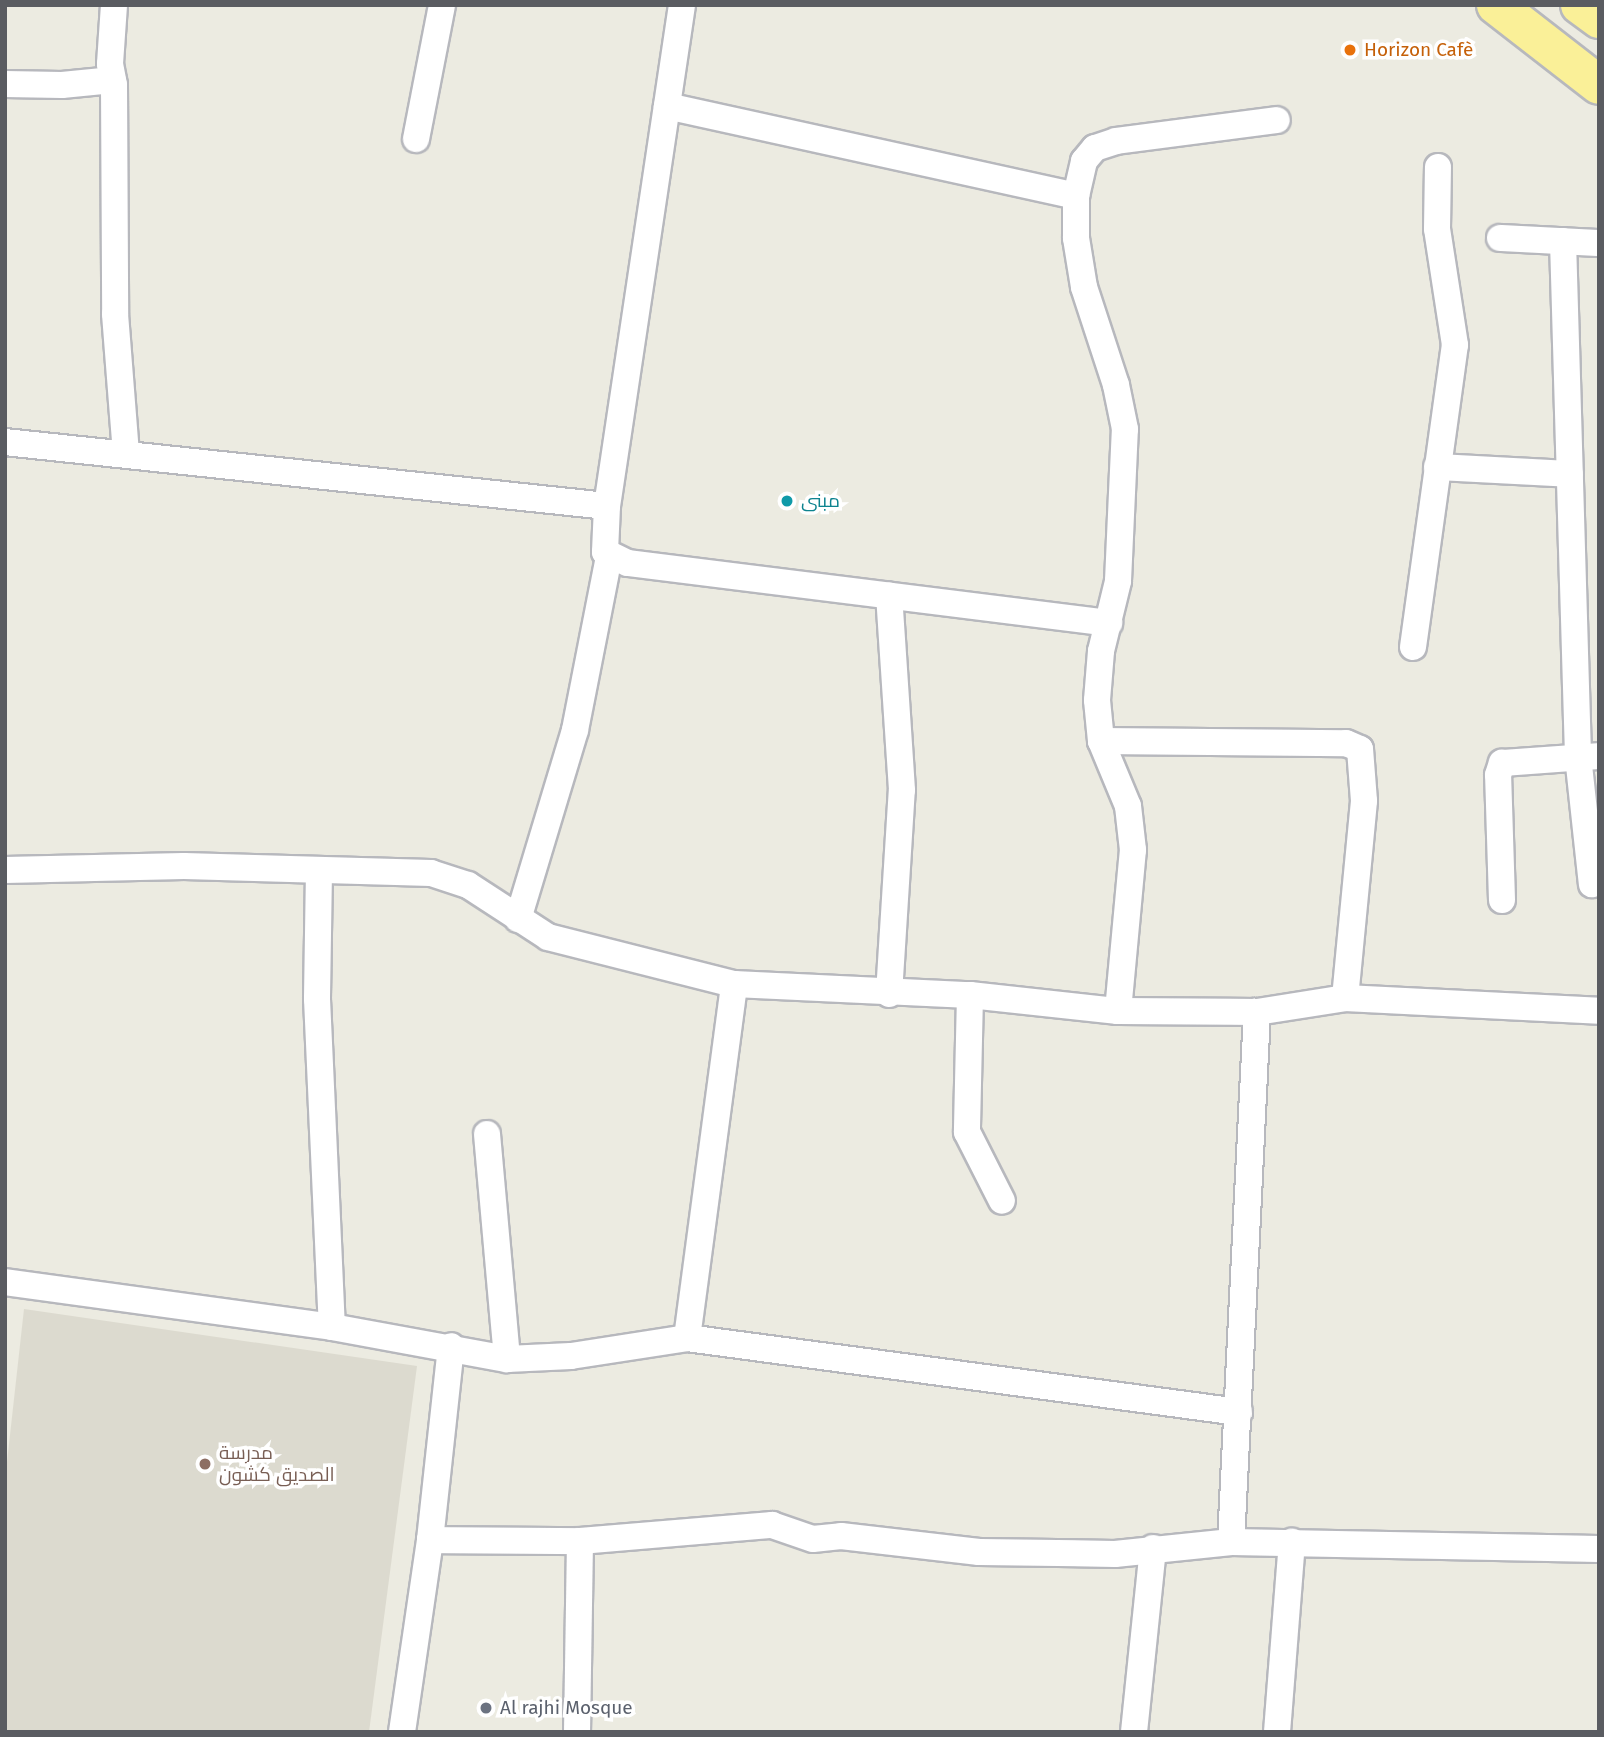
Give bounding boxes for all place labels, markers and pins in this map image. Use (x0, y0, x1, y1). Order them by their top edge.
place label: Horizon Cafè (1364, 39, 1473, 61)
marker: Horizon Cafè (1342, 42, 1358, 58)
place label: مبنى (801, 490, 840, 512)
marker: مبنى (779, 493, 795, 509)
place label: مدرسة الصديق كشون (219, 1442, 335, 1486)
marker: مدرسة الصديق كشون (197, 1456, 213, 1472)
place label: Al rajhi Mosque (500, 1697, 633, 1719)
marker: Al rajhi Mosque (478, 1700, 494, 1716)

